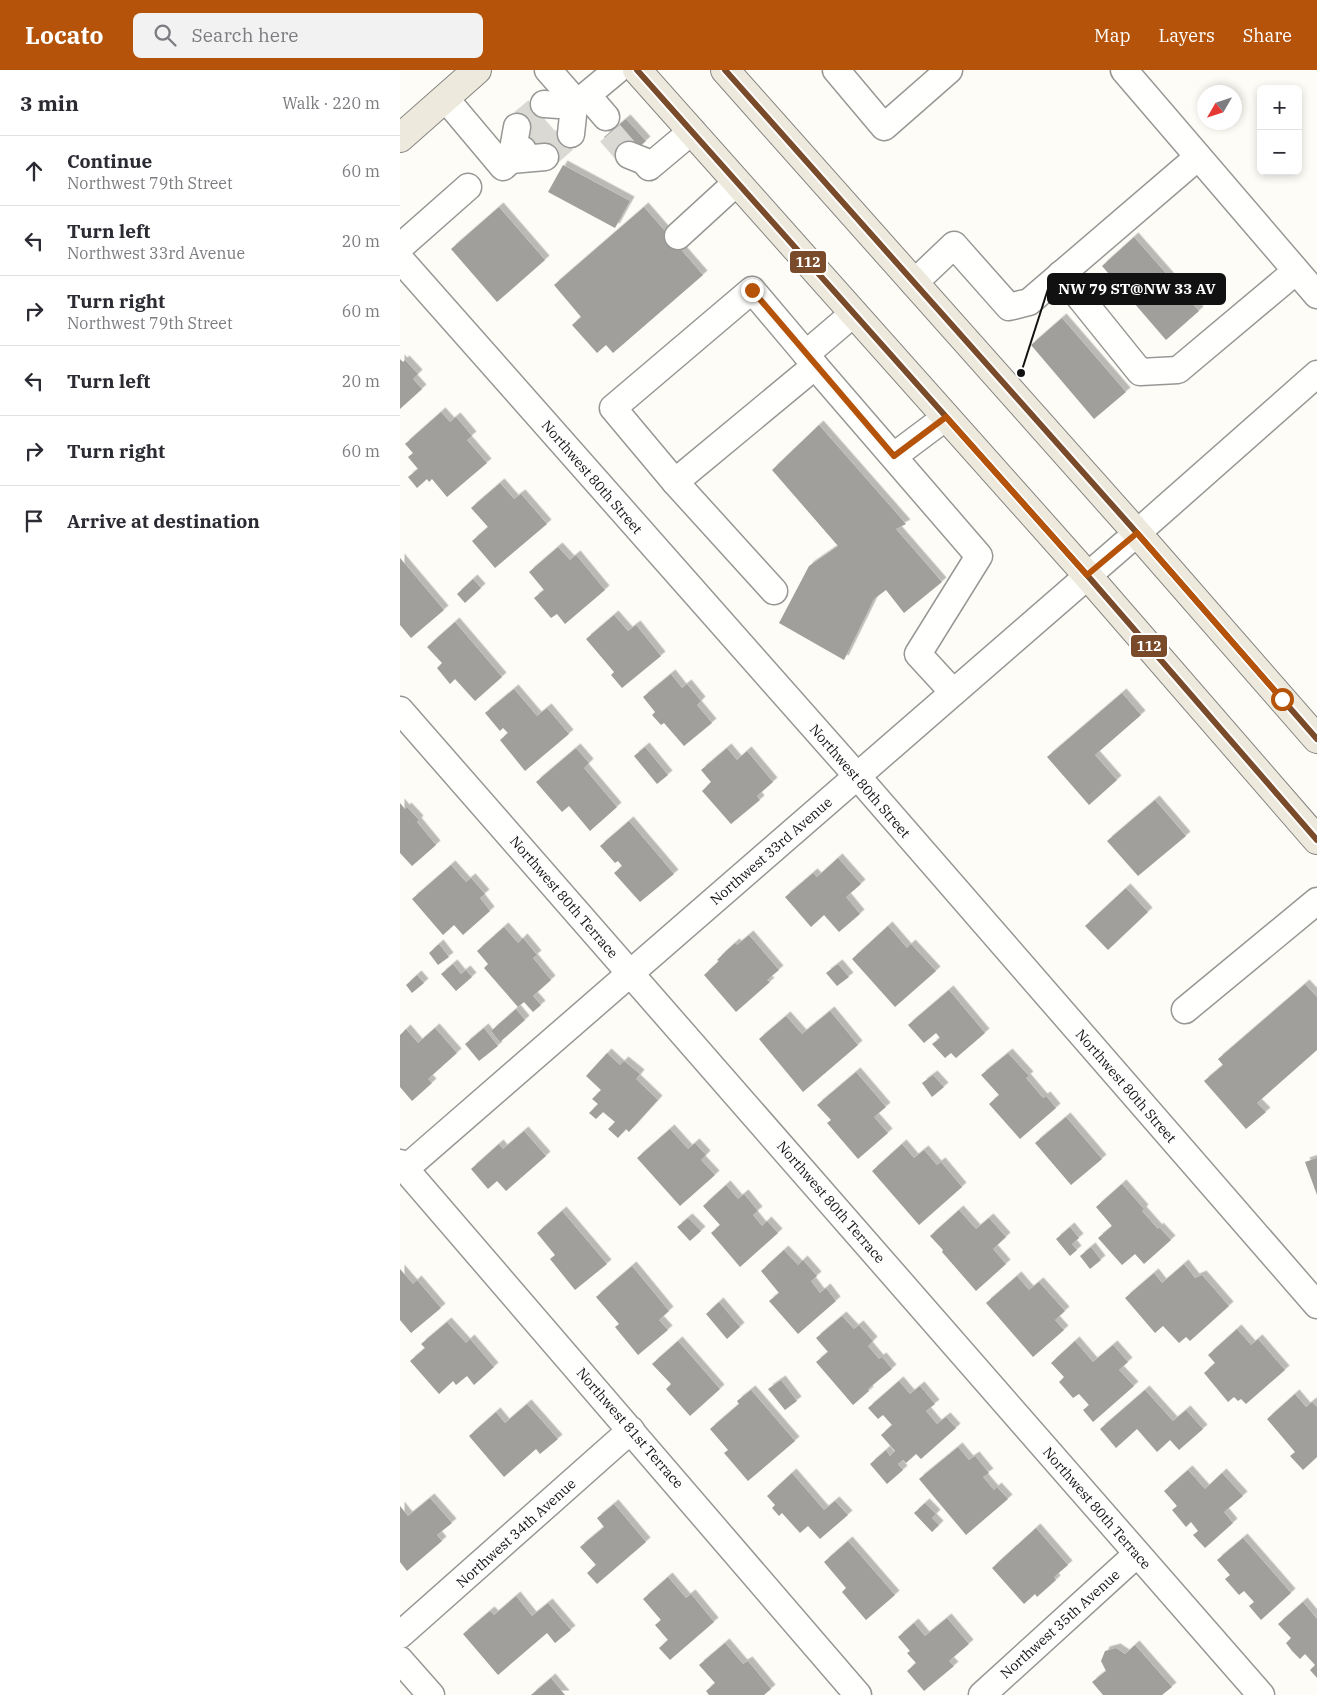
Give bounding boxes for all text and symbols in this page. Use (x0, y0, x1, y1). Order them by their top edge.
search box (133, 13, 483, 58)
text: Locato (25, 19, 103, 51)
icon: search (151, 21, 179, 49)
text: Search here (191, 23, 299, 47)
text: Map (1094, 24, 1131, 47)
text: Layers (1159, 24, 1215, 47)
text: Share (1243, 24, 1292, 47)
north arrow (1197, 85, 1242, 130)
map controls (1257, 85, 1302, 175)
button: + (1257, 85, 1302, 130)
text: 3 min (20, 89, 79, 117)
text: Walk · 220 m (282, 93, 380, 113)
button: − (1257, 130, 1302, 175)
text: Continue (67, 149, 152, 173)
icon: ahead (20, 157, 48, 185)
text: 60 m (342, 161, 380, 181)
text: Northwest 79th Street (67, 173, 233, 193)
text: Turn left (67, 219, 150, 243)
icon: left (20, 227, 48, 255)
text: 20 m (342, 231, 380, 251)
text: Northwest 33rd Avenue (67, 243, 245, 263)
line badge: 112 (789, 250, 827, 274)
text: 112 (795, 253, 821, 271)
callout: NW 79 ST@NW 33 AV (1048, 274, 1225, 304)
route end (741, 279, 764, 302)
text: NW 79 ST@NW 33 AV (1058, 279, 1216, 298)
text: Turn right (67, 289, 165, 313)
icon: right (20, 297, 48, 325)
text: 60 m (342, 301, 380, 321)
text: Northwest 79th Street (67, 313, 233, 333)
icon: left (20, 367, 48, 395)
text: Turn left (67, 369, 150, 393)
text: 20 m (342, 371, 380, 391)
street label: Northwest 80th Street (538, 416, 646, 538)
icon: right (20, 437, 48, 465)
text: Turn right (67, 439, 165, 463)
text: 60 m (342, 441, 380, 461)
icon: arrive (20, 507, 48, 535)
text: Arrive at destination (67, 509, 260, 533)
line badge: 112 (1130, 634, 1168, 658)
text: 112 (1136, 637, 1162, 655)
route start (1271, 688, 1294, 711)
street label: Northwest 80th Street (806, 720, 914, 842)
street label: Northwest 33rd Avenue (706, 793, 836, 909)
street label: Northwest 80th Terrace (506, 832, 622, 962)
street label: Northwest 80th Street (1072, 1025, 1180, 1147)
street label: Northwest 80th Terrace (773, 1137, 889, 1267)
street label: Northwest 81st Terrace (573, 1364, 687, 1492)
street label: Northwest 80th Terrace (1039, 1443, 1155, 1573)
street label: Northwest 34th Avenue (452, 1475, 580, 1591)
street label: Northwest 35th Avenue (996, 1566, 1124, 1682)

